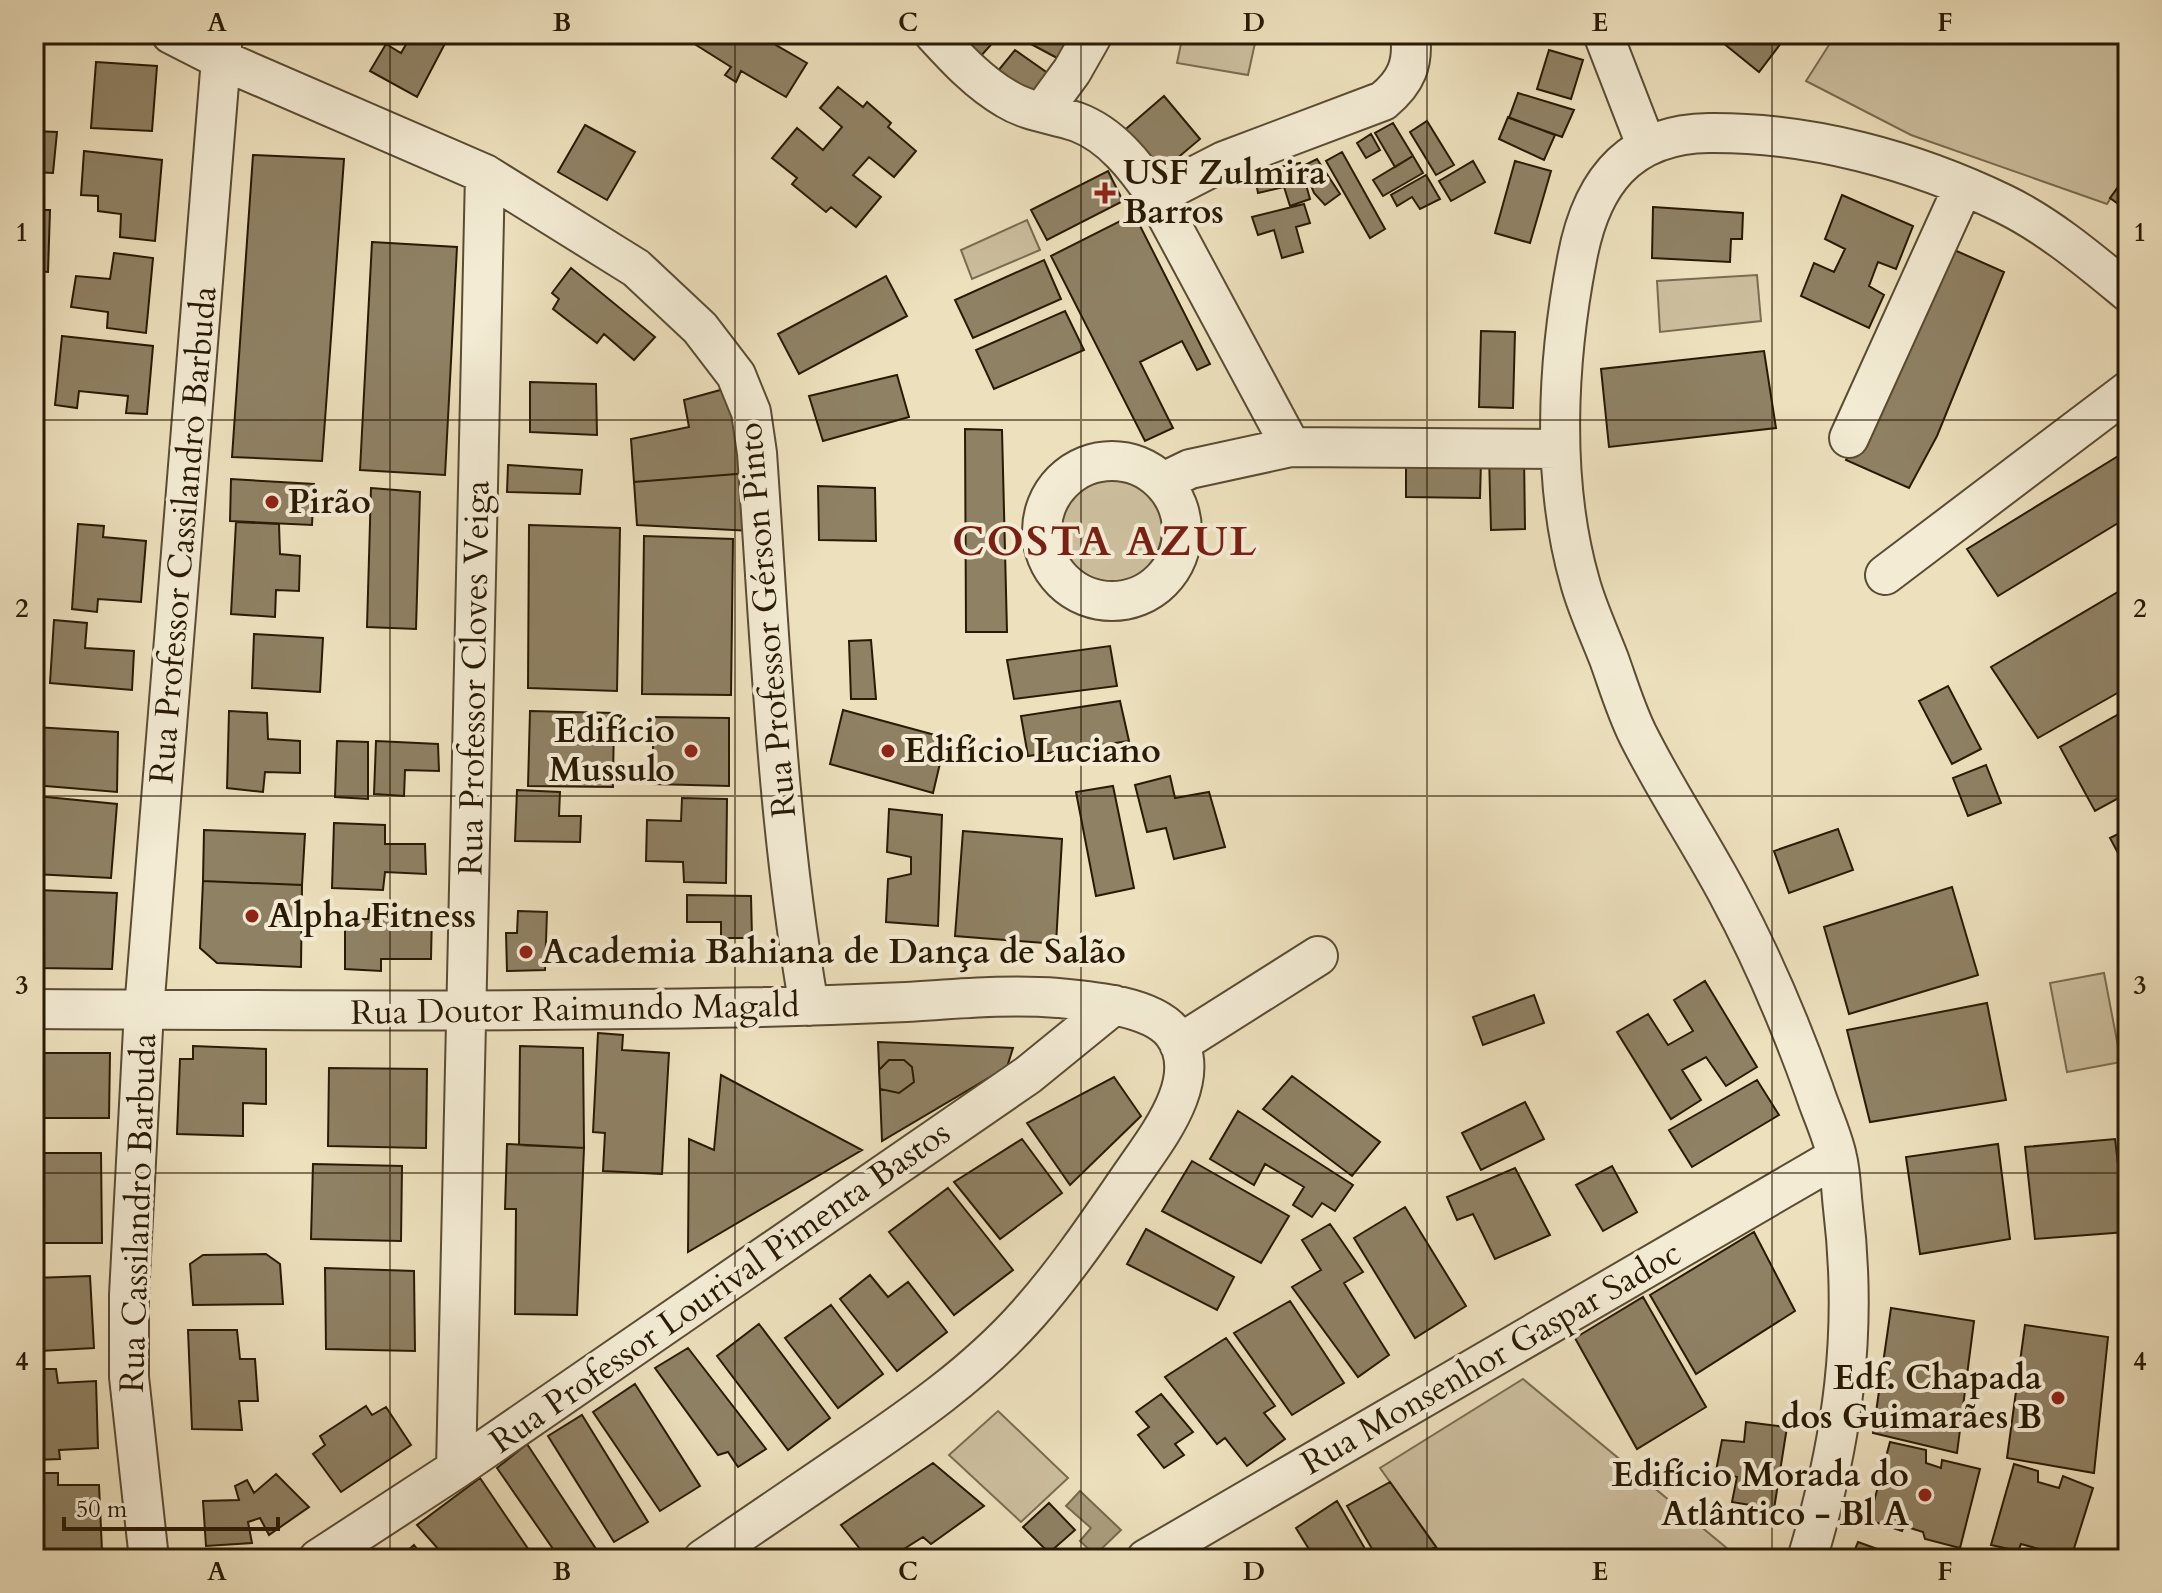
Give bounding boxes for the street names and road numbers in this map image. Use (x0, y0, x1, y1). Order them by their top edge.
street label: Rua Professor Cassilandro Barbuda (138, 284, 228, 786)
street label: Rua Professor Gérson Pinto (727, 421, 807, 819)
street label: Rua Professor Cloves Veiga (448, 480, 500, 876)
street label: Rua Doutor Raimundo Magald (350, 982, 800, 1036)
street label: Rua Cassilandro Barbuda (109, 1032, 167, 1393)
street label: Rua Professor Lourival Pimenta Bastos (481, 1110, 959, 1464)
street label: Rua Monsenhor Gaspar Sadoc (1293, 1230, 1689, 1486)

